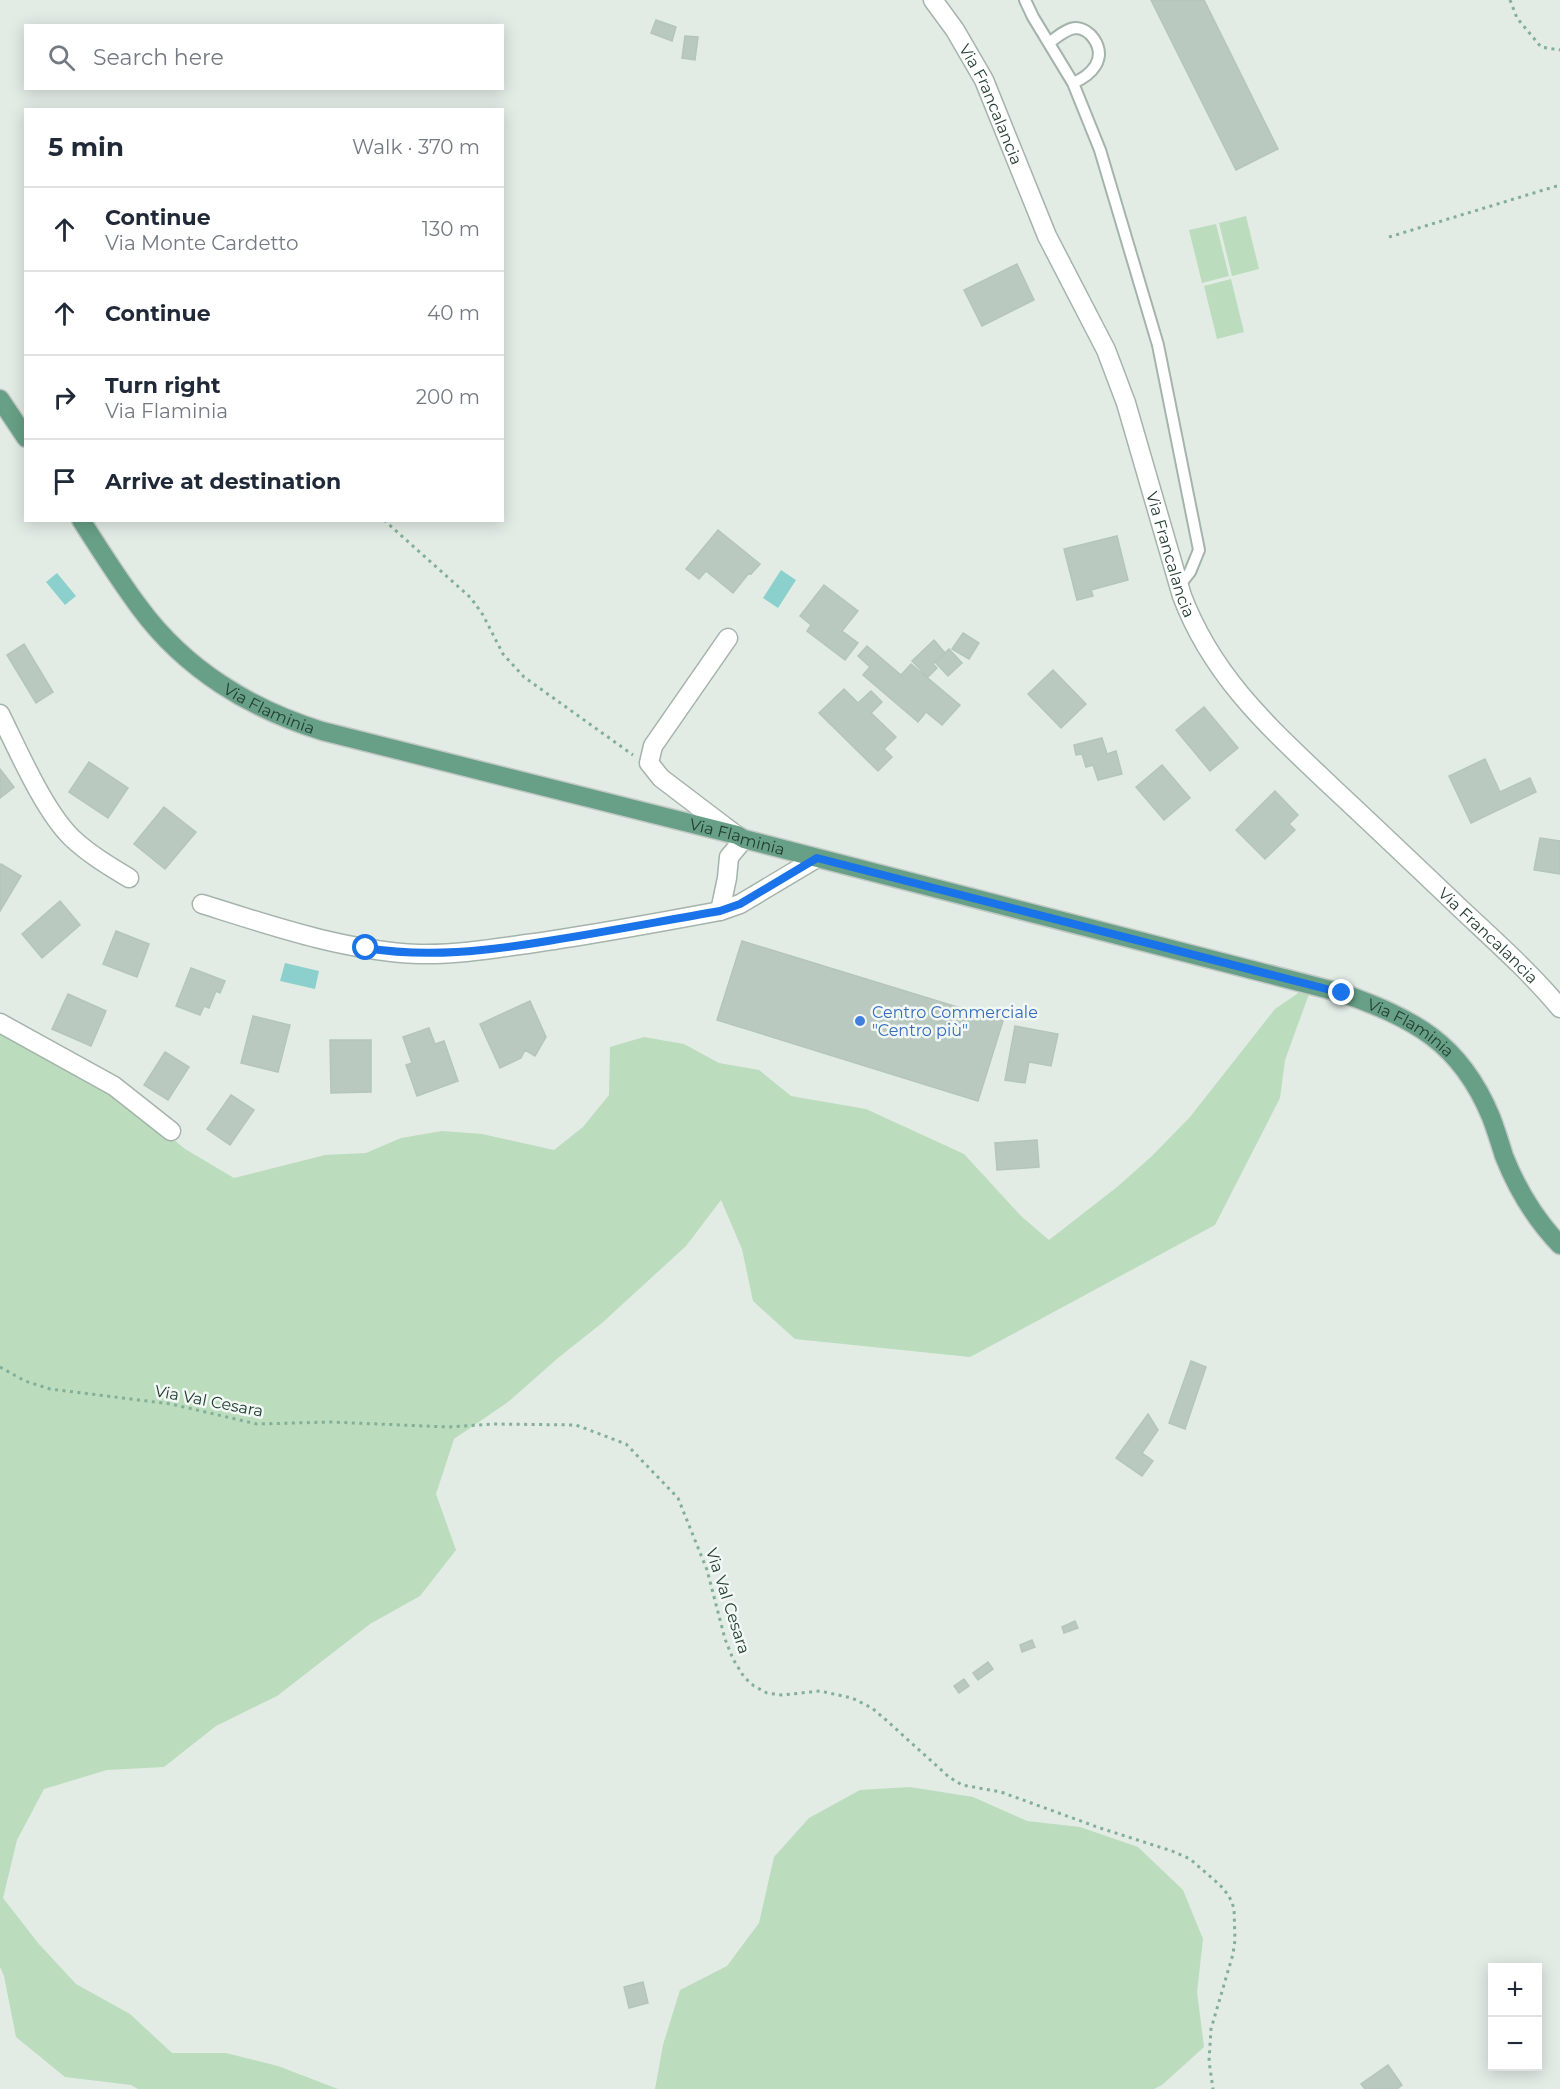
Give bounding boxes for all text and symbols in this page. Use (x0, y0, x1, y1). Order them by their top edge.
search box (24, 24, 504, 90)
street label: Via Francalancia (956, 40, 1027, 167)
icon: search (45, 41, 78, 74)
text: Search here (93, 44, 224, 71)
text: 5 min (48, 131, 124, 163)
text: Walk · 370 m (352, 135, 480, 159)
text: Continue (105, 204, 211, 231)
icon: ahead (48, 213, 81, 246)
text: 130 m (422, 217, 480, 241)
text: Via Monte Cardetto (105, 231, 299, 255)
icon: ahead (48, 297, 81, 330)
text: Continue (105, 300, 211, 327)
text: 40 m (427, 301, 480, 325)
text: Turn right (105, 372, 220, 399)
icon: right (48, 381, 81, 414)
text: 200 m (416, 385, 480, 409)
text: Via Flaminia (105, 399, 228, 423)
icon: arrive (48, 465, 81, 498)
text: Arrive at destination (105, 468, 341, 495)
street label: Via Francalancia (1143, 489, 1199, 620)
street label: Via Flaminia (220, 679, 317, 738)
street label: Via Flaminia (688, 814, 787, 859)
street label: Via Francalancia (1435, 883, 1542, 987)
route start (352, 934, 378, 960)
route end (1328, 979, 1354, 1005)
street label: Via Flaminia (1365, 994, 1458, 1061)
place label: Centro Commerciale "Centro più" (872, 1003, 1038, 1040)
marker: Centro Commerciale "Centro più" (853, 1014, 867, 1028)
street label: Via Val Cesara (153, 1381, 265, 1421)
street label: Via Val Cesara (702, 1546, 754, 1656)
map controls (1488, 1963, 1542, 2071)
button: + (1488, 1963, 1542, 2017)
button: − (1488, 2017, 1542, 2071)

